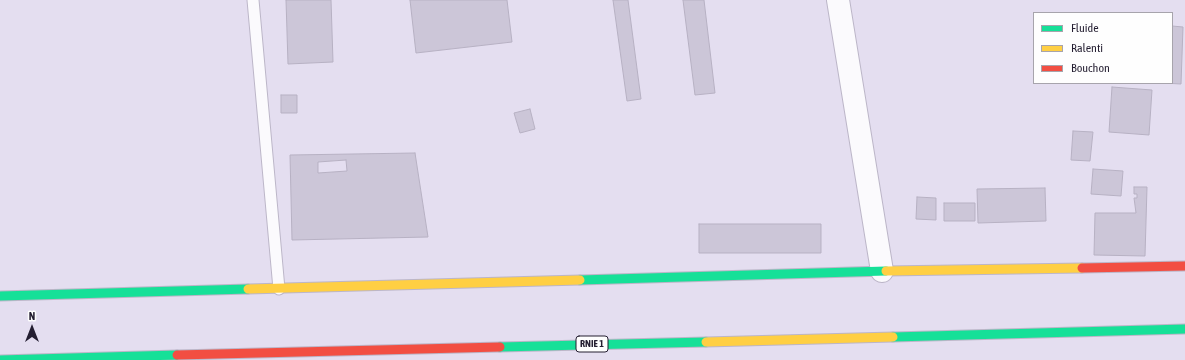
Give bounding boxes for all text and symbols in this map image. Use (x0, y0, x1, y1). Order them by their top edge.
legend (1033, 12, 1173, 84)
text: Fluide (1071, 21, 1099, 35)
text: Ralenti (1071, 41, 1103, 55)
text: Bouchon (1071, 61, 1110, 75)
north arrow (12, 308, 52, 348)
text: N (29, 310, 35, 322)
road number: RNIE 1 (576, 336, 608, 352)

